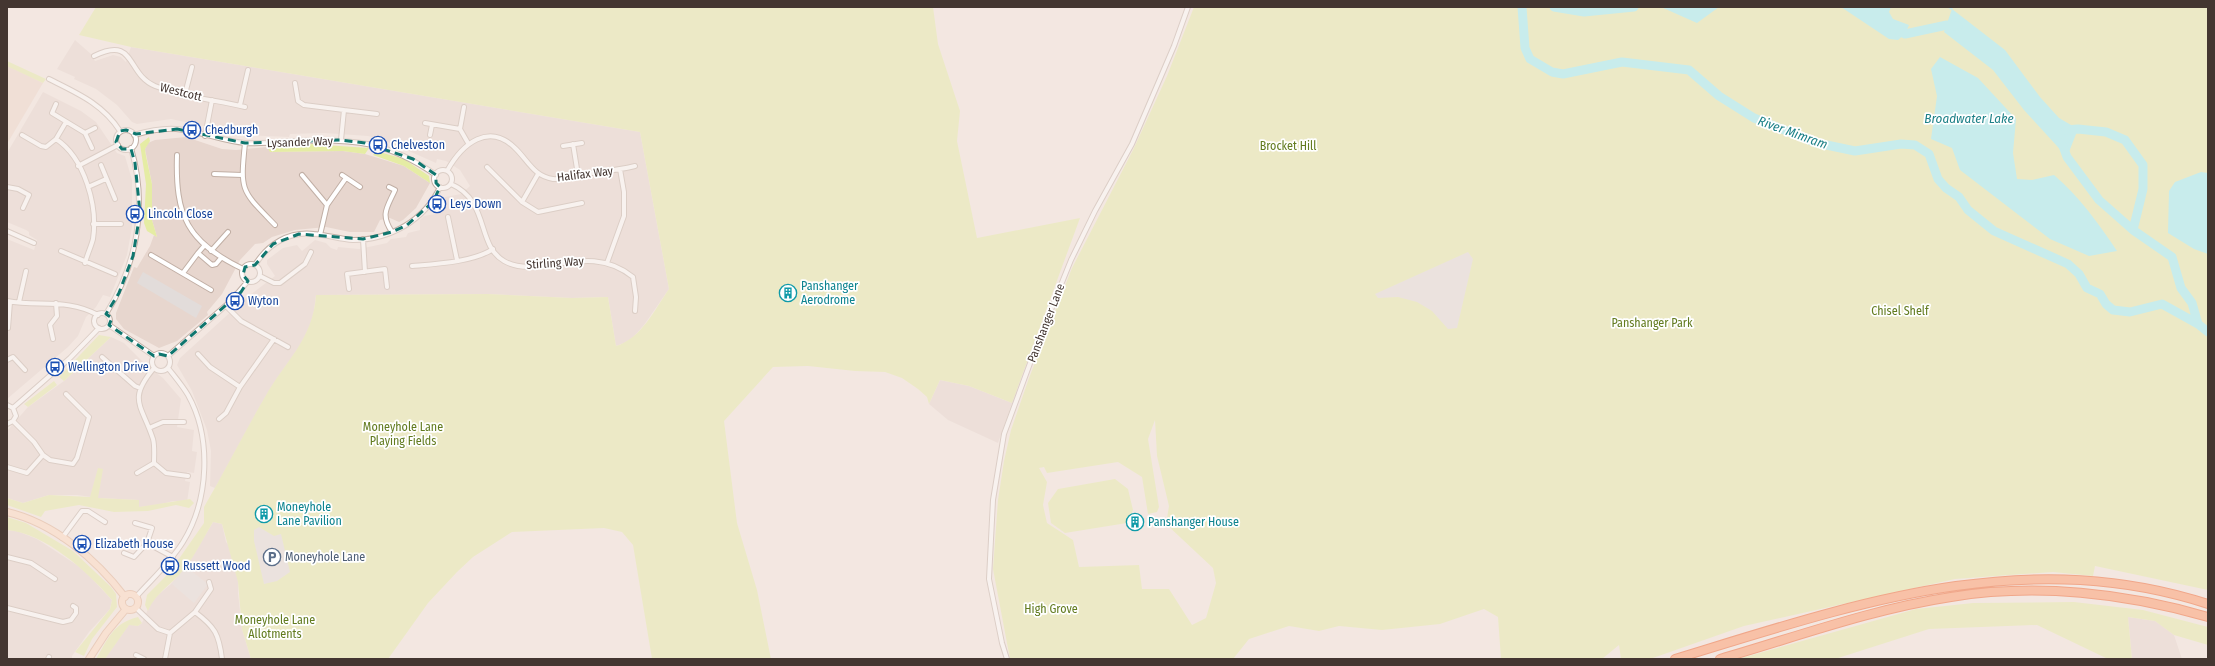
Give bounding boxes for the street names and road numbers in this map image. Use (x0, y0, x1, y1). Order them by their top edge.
street label: Westcott (159, 80, 203, 104)
street label: Lysander Way (267, 134, 334, 150)
street label: Halifax Way (556, 164, 614, 184)
street label: Stirling Way (526, 254, 585, 272)
street label: Panshanger Lane (1025, 282, 1067, 364)

